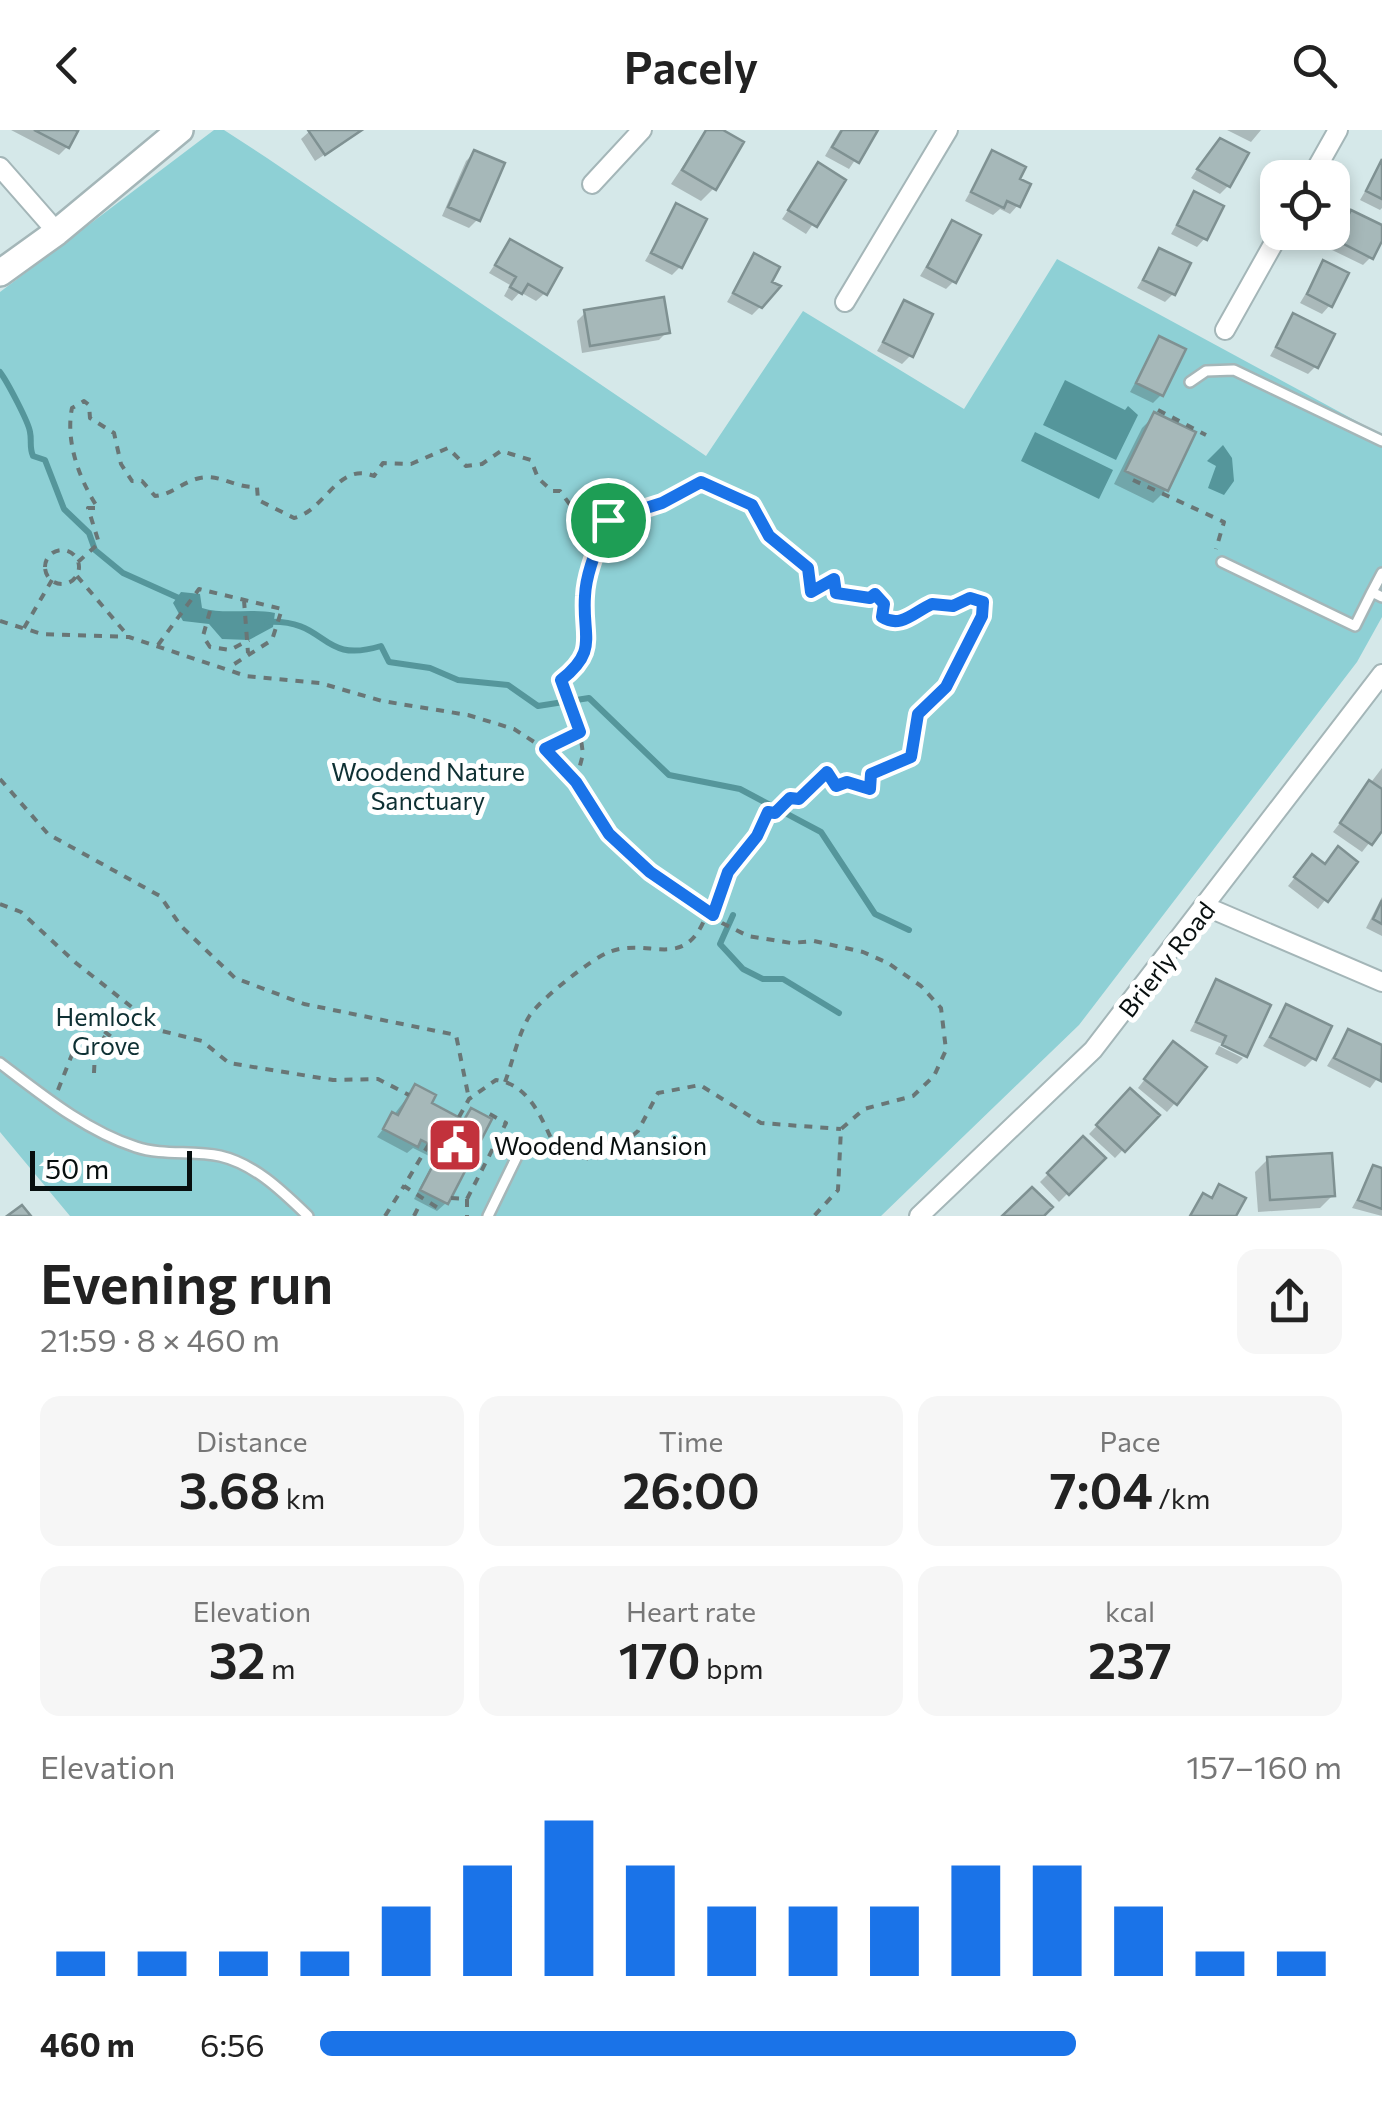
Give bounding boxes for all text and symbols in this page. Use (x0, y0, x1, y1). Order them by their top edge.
icon: back (40, 38, 95, 93)
text: Pacely (624, 38, 758, 93)
icon: search (1287, 38, 1342, 93)
map controls (1260, 160, 1350, 250)
button: locate (1260, 160, 1350, 250)
pin (566, 478, 651, 563)
icon: arrive (581, 493, 636, 548)
park label: Woodend Nature Sanctuary (331, 756, 525, 815)
street label: Brierly Road (1112, 895, 1220, 1023)
park label: Hemlock Grove (56, 1001, 157, 1060)
public building icon: Woodend Mansion (425, 1115, 485, 1175)
place label: Woodend Mansion (494, 1130, 707, 1160)
scale bar (30, 1146, 192, 1190)
text: 50 m (45, 1151, 109, 1185)
text: Evening run (40, 1248, 333, 1315)
button: share (1237, 1249, 1342, 1354)
text: 21:59 · 8 × 460 m (40, 1319, 280, 1359)
text: Distance (196, 1424, 308, 1458)
text: Time (659, 1424, 723, 1458)
text: Pace (1100, 1424, 1160, 1458)
text: 3.68 (179, 1458, 280, 1519)
text: 26:00 (622, 1458, 760, 1519)
text: 7:04 (1050, 1458, 1153, 1519)
text: km (280, 1481, 325, 1515)
text: /km (1153, 1481, 1210, 1515)
text: Elevation (193, 1594, 311, 1628)
text: Heart rate (626, 1594, 756, 1628)
text: kcal (1105, 1594, 1155, 1628)
text: 32 (209, 1628, 266, 1689)
text: 170 (618, 1628, 701, 1689)
text: 237 (1088, 1628, 1172, 1689)
text: m (266, 1651, 295, 1685)
text: bpm (701, 1651, 764, 1685)
text: Elevation (40, 1746, 175, 1786)
text: 157–160 m (1186, 1746, 1342, 1786)
text: 460 m (40, 2024, 135, 2064)
text: 6:56 (200, 2024, 265, 2064)

